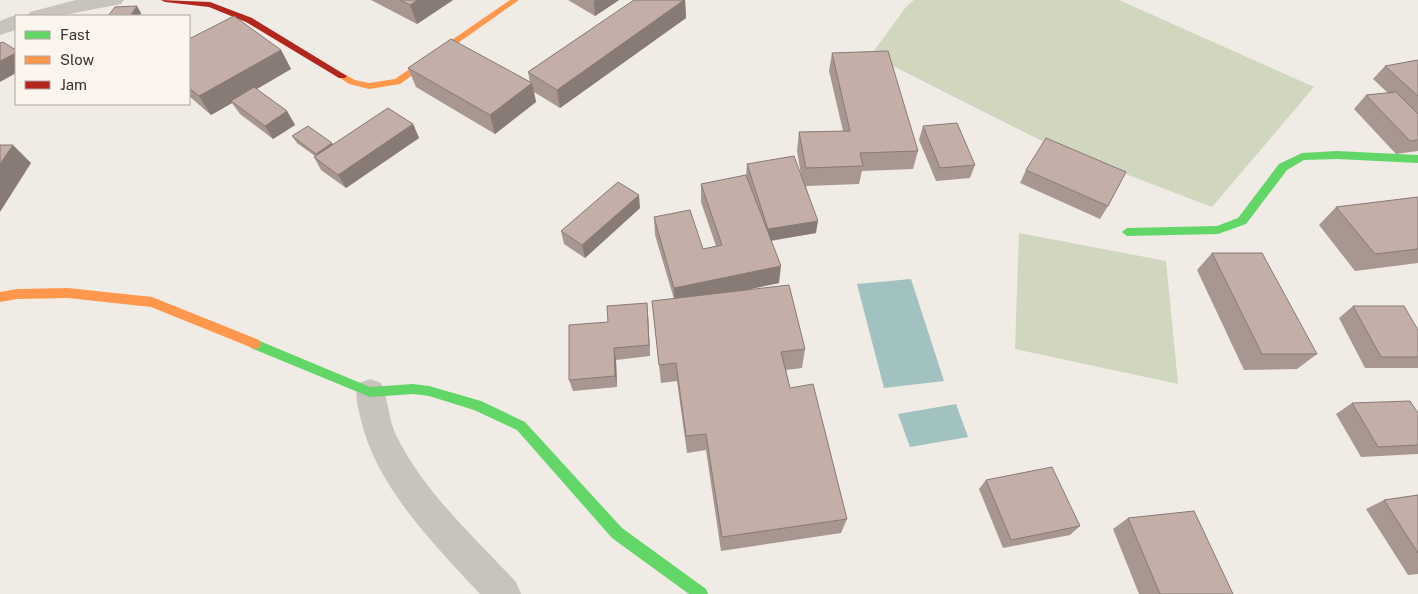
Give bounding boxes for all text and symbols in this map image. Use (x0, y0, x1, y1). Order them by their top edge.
legend (15, 15, 190, 105)
text: Fast (60, 26, 90, 43)
text: Slow (60, 51, 95, 68)
text: Jam (60, 76, 87, 93)

